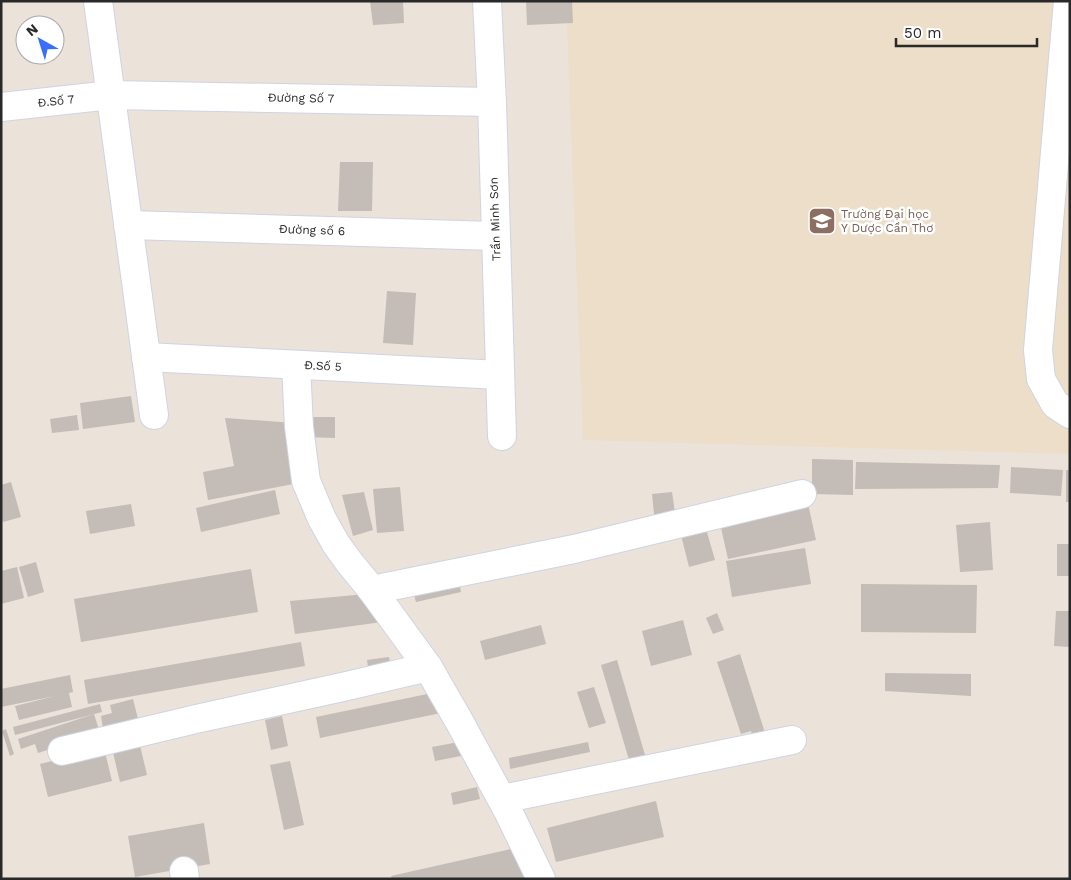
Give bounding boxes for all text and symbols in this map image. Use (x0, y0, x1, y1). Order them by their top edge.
north arrow (15, 15, 65, 65)
scale bar (896, 15, 1037, 47)
text: N (23, 20, 41, 39)
text: 50 m (904, 24, 941, 42)
street label: Đường Số 7 (268, 90, 335, 106)
street label: Đ.Số 7 (37, 92, 75, 110)
street label: Trần Minh Sơn (487, 177, 503, 261)
school or university icon: Trường Đại học Y Dược Cần Thơ (807, 206, 837, 236)
place label: Trường Đại học Y Dược Cần Thơ (841, 207, 933, 235)
street label: Đường số 6 (279, 222, 345, 238)
street label: Đ.Số 5 (304, 358, 342, 374)

